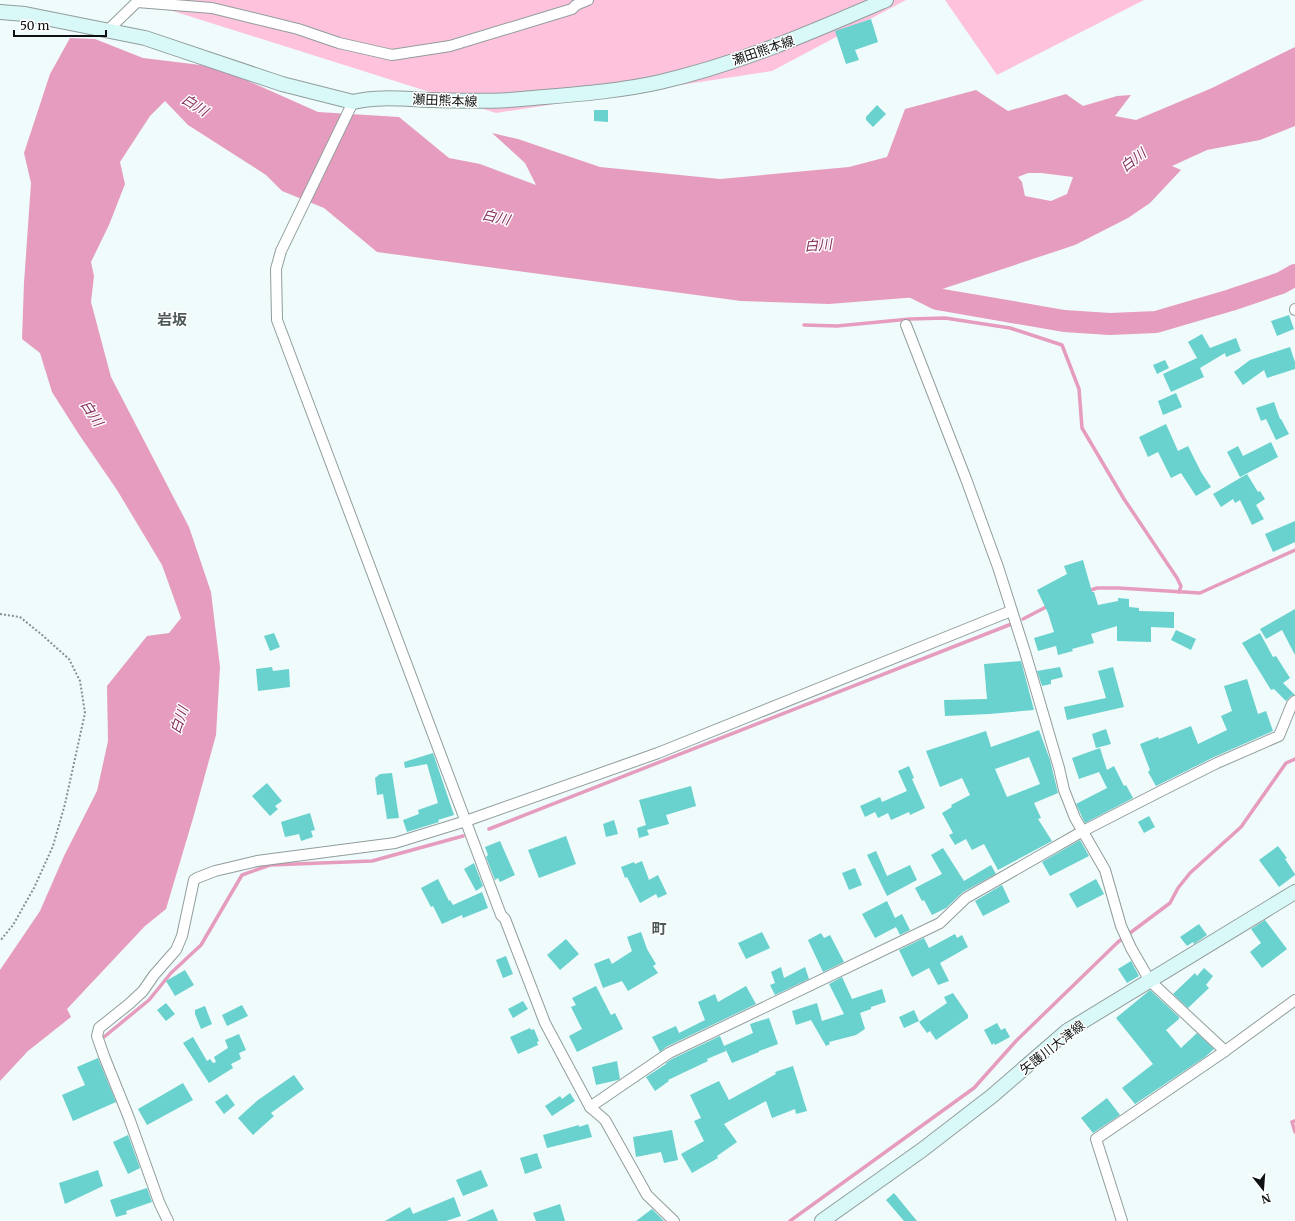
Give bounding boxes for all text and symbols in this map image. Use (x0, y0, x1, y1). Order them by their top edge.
scale bar (14, 12, 106, 38)
text: 50 m (20, 18, 49, 33)
street label: 瀬田熊本線 (730, 32, 797, 69)
water label: 白川 (178, 90, 213, 121)
street label: 瀬田熊本線 (412, 91, 478, 110)
water label: 白川 (1116, 143, 1151, 176)
water label: 白川 (480, 205, 514, 229)
water label: 白川 (803, 235, 835, 255)
district label: 岩坂 (157, 310, 187, 329)
water label: 白川 (77, 396, 108, 431)
water label: 白川 (166, 702, 193, 736)
district label: 町 (651, 919, 667, 938)
street label: 矢護川大津線 (1016, 1017, 1088, 1078)
north arrow (1243, 1169, 1283, 1209)
text: N (1259, 1191, 1272, 1207)

